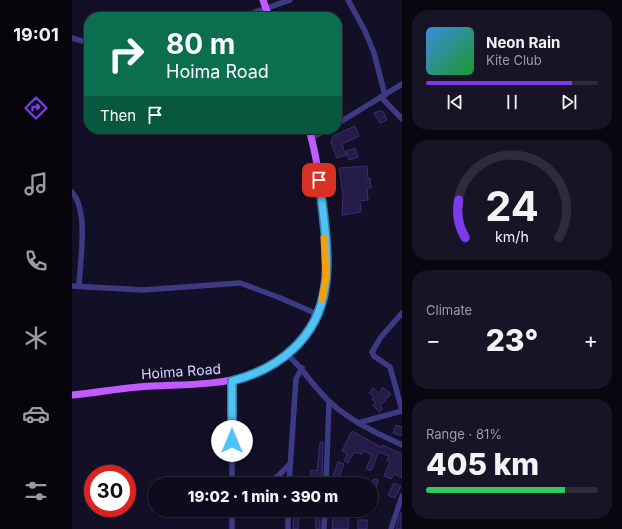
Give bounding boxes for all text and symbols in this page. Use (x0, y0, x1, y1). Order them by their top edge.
text: 19:01 (13, 24, 59, 45)
text: 80 m (166, 27, 235, 61)
icon: right (100, 28, 152, 80)
text: Neon Rain (486, 33, 560, 52)
text: Kite Club (486, 52, 542, 68)
text: Hoima Road (166, 61, 269, 82)
icon: previous (444, 91, 466, 113)
icon: pause (501, 91, 523, 113)
icon: next (558, 91, 580, 113)
icon: directions (22, 94, 50, 122)
icon: arrive (144, 104, 166, 126)
text: Then (100, 106, 136, 125)
pin (302, 163, 336, 197)
icon: arrive (308, 169, 330, 191)
icon: music (22, 170, 50, 198)
text: 24 (485, 180, 539, 230)
text: km/h (495, 227, 529, 244)
icon: phone (22, 247, 50, 275)
text: Climate (426, 302, 472, 318)
text: 23° (486, 322, 538, 358)
icon: climate (22, 324, 50, 352)
text: − (426, 327, 441, 353)
text: + (583, 327, 598, 353)
street label: Hoima Road (140, 360, 222, 382)
icon: car (22, 400, 50, 428)
position arrow (211, 420, 253, 462)
text: Range · 81% (426, 426, 502, 442)
text: 405 km (426, 446, 539, 482)
speed limit sign: 30 (84, 465, 136, 517)
icon: filters (22, 477, 50, 505)
text: 19:02 · 1 min · 390 m (188, 487, 338, 506)

